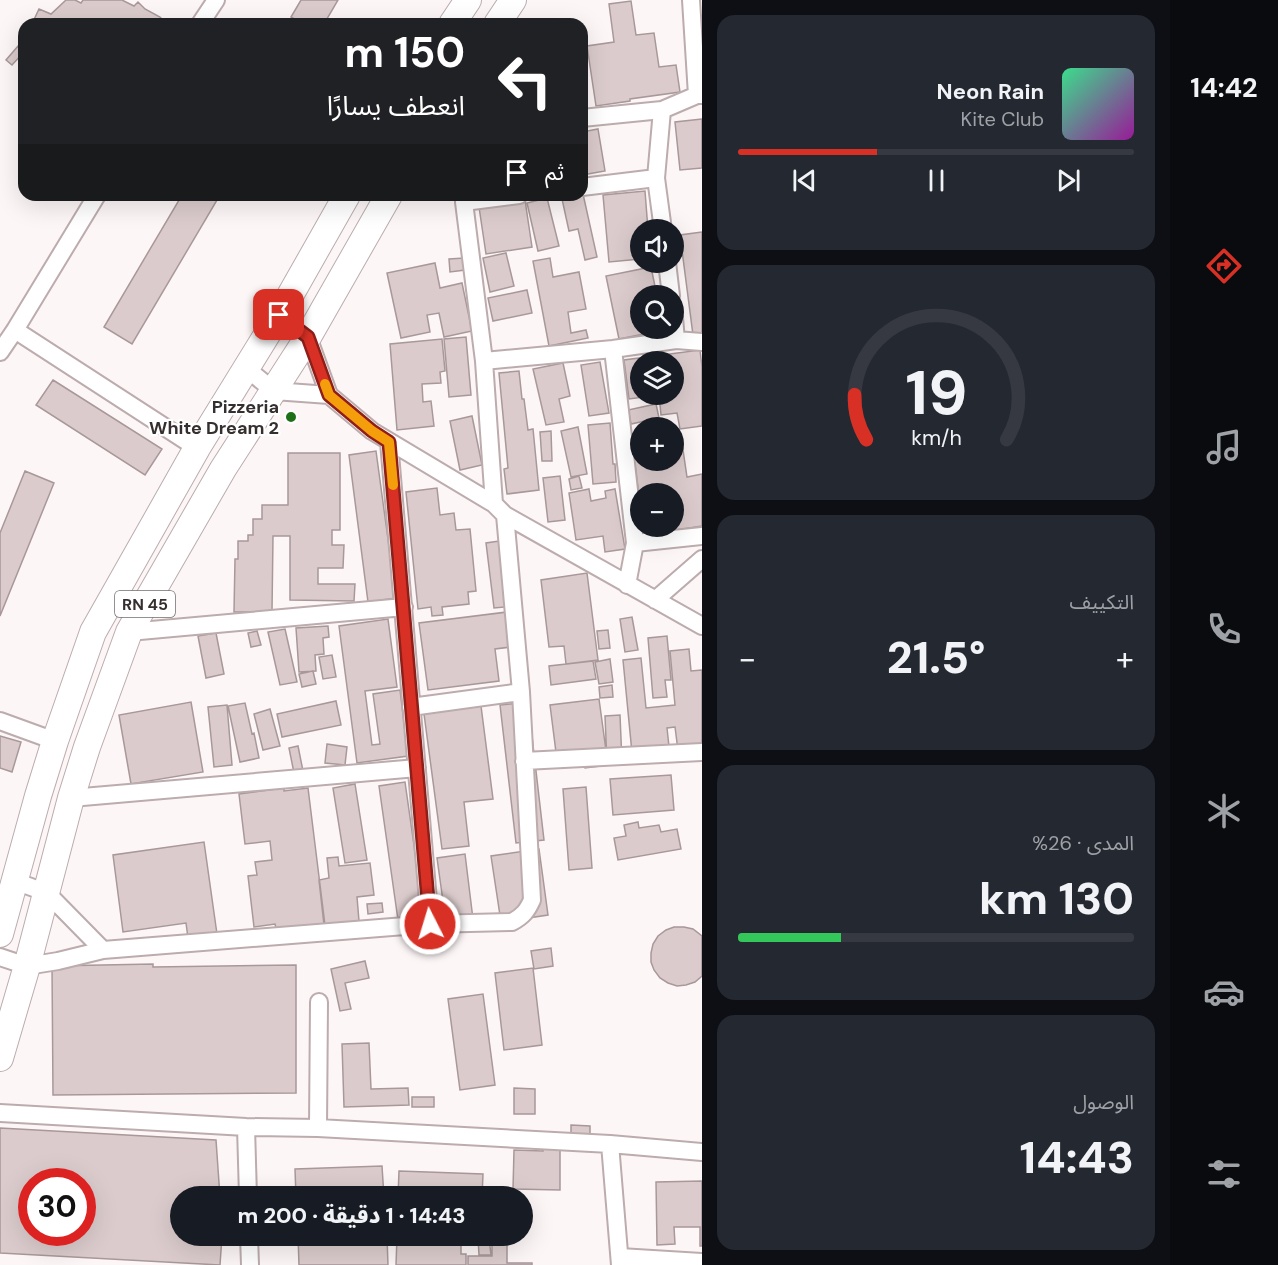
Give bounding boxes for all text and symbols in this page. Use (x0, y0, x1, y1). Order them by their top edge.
text: 150 m (345, 25, 465, 80)
icon: left (486, 42, 564, 120)
text: 14:42 (1190, 70, 1258, 105)
text: Neon Rain (937, 77, 1044, 106)
text: انعطف يسارًا (327, 88, 465, 123)
text: Kite Club (961, 106, 1044, 132)
icon: arrive (500, 156, 533, 189)
text: ثم (545, 158, 564, 187)
icon: previous (788, 164, 821, 197)
icon: pause (920, 164, 953, 197)
icon: next (1052, 164, 1085, 197)
map controls (630, 219, 684, 537)
button: sound (630, 219, 684, 273)
icon: directions (1203, 245, 1245, 287)
button: search (630, 285, 684, 339)
pin (253, 289, 304, 340)
icon: arrive (262, 298, 295, 331)
button: layers (630, 351, 684, 405)
text: 19 (905, 352, 967, 433)
place label: Pizzeria White Dream 2 (149, 395, 279, 440)
marker: Pizzeria White Dream 2 (284, 410, 298, 424)
button: + (630, 417, 684, 471)
text: km/h (911, 424, 961, 452)
icon: music (1203, 426, 1245, 468)
button: − (630, 483, 684, 537)
text: التكييف (1070, 589, 1134, 615)
road number: RN 45 (115, 591, 175, 617)
icon: phone (1203, 608, 1245, 650)
text: 21.5° (887, 628, 985, 687)
text: − (738, 637, 756, 680)
text: + (1116, 637, 1134, 680)
icon: climate (1203, 790, 1245, 832)
text: المدى · 26% (1032, 830, 1134, 856)
text: 130 km (979, 869, 1134, 928)
position arrow (398, 892, 462, 956)
icon: car (1203, 971, 1245, 1013)
text: الوصول (1073, 1089, 1134, 1115)
text: 14:43 (1020, 1128, 1134, 1187)
icon: filters (1203, 1153, 1245, 1195)
speed limit sign: 30 (18, 1168, 96, 1246)
text: 14:43 · 1 دقيقة · 200 m (237, 1201, 466, 1230)

